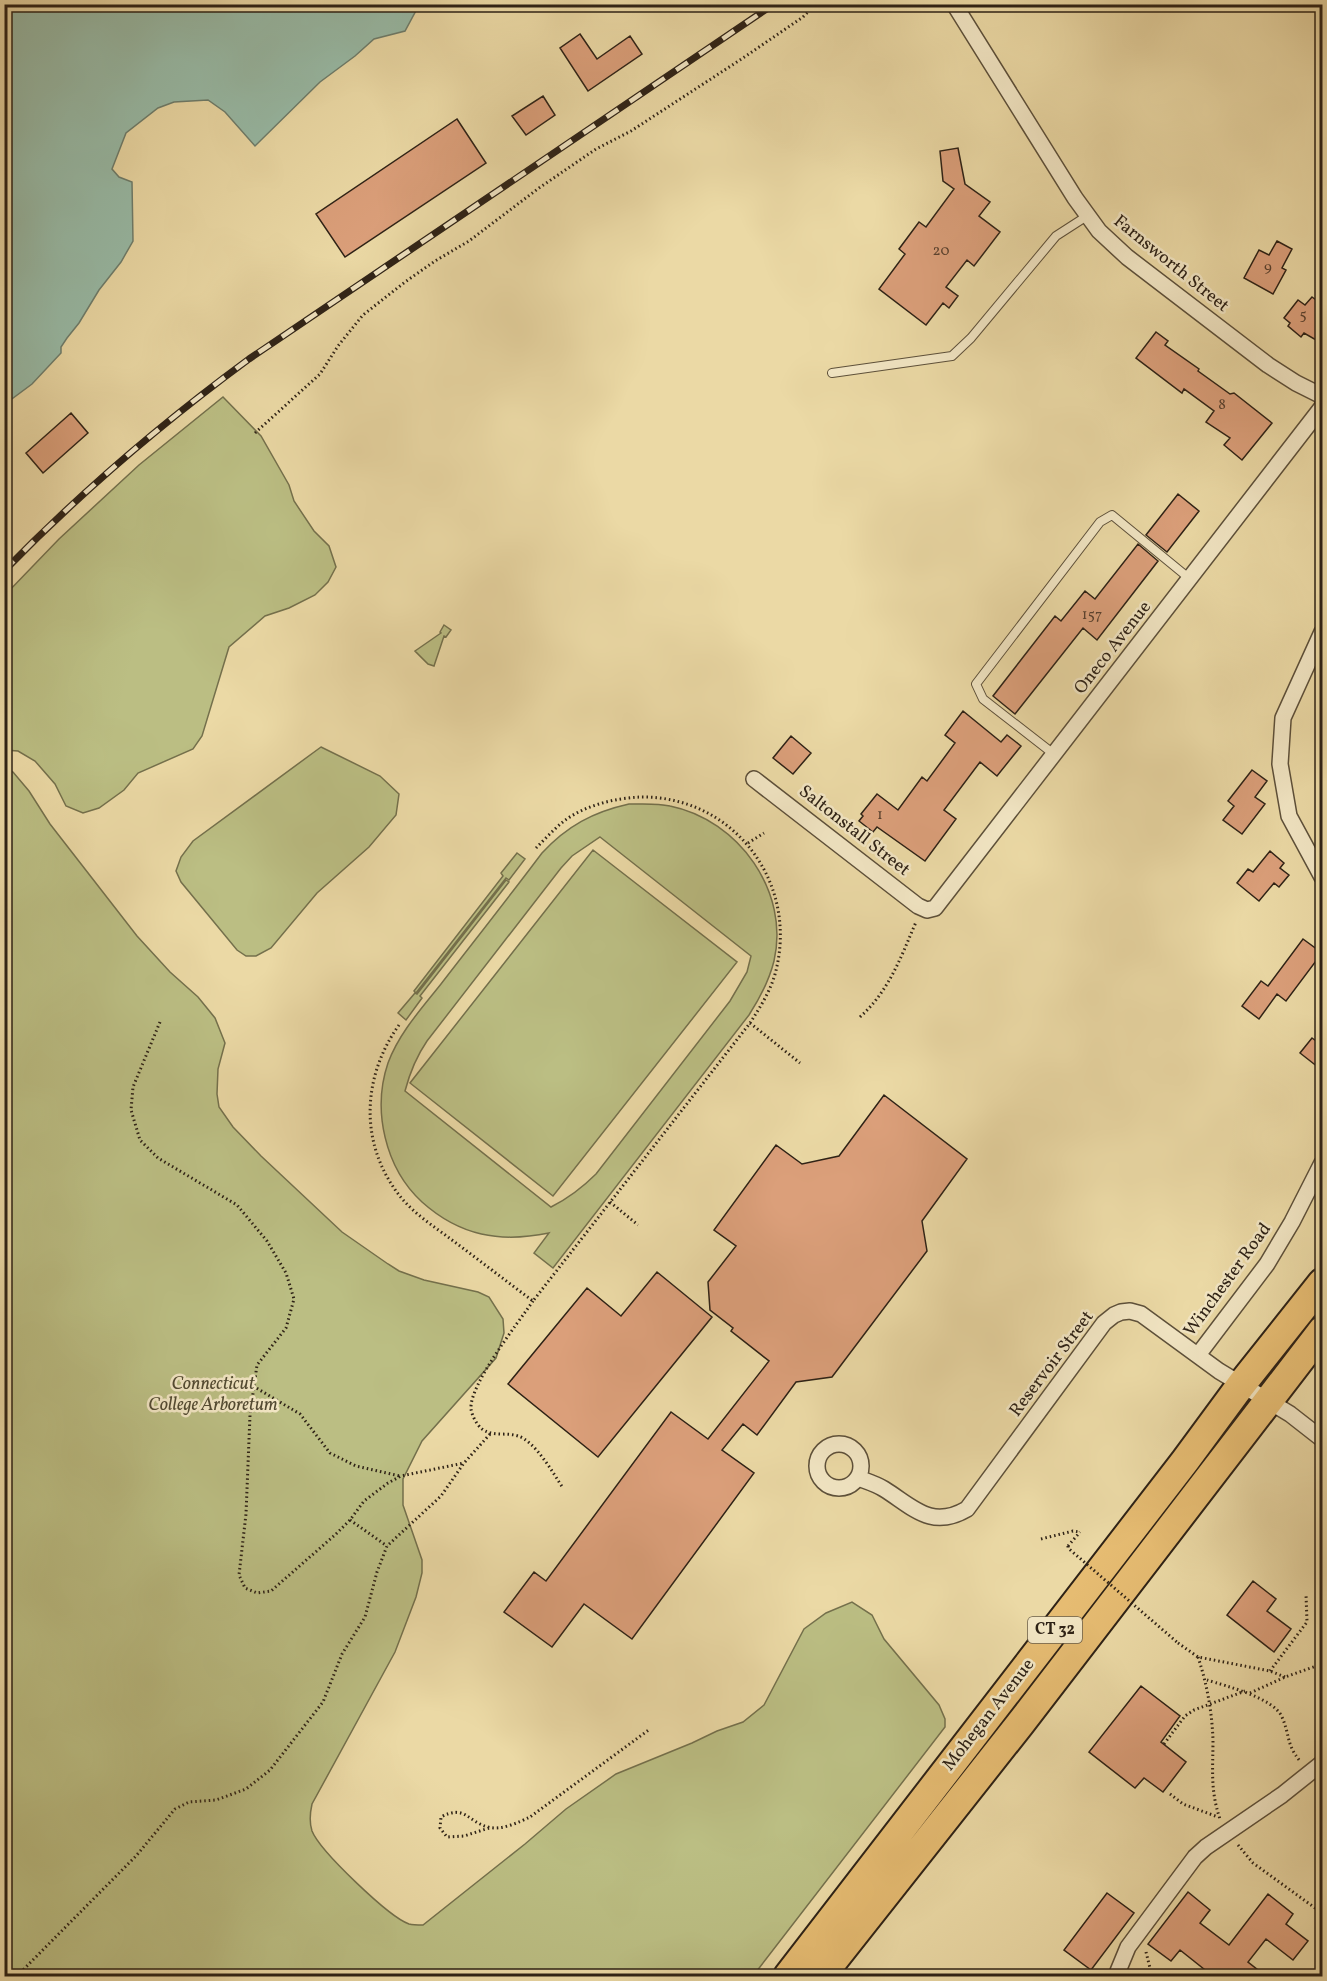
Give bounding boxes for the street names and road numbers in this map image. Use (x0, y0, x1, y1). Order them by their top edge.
street label: Farnsworth Street (1108, 209, 1234, 319)
street label: Oneco Avenue (1069, 596, 1157, 700)
street label: Saltonstall Street (793, 780, 915, 882)
street label: Winchester Road (1178, 1218, 1278, 1342)
street label: Reservoir Street (1004, 1306, 1100, 1422)
road number: CT 32 (1028, 1617, 1082, 1643)
street label: Mohegan Avenue (937, 1654, 1041, 1776)

